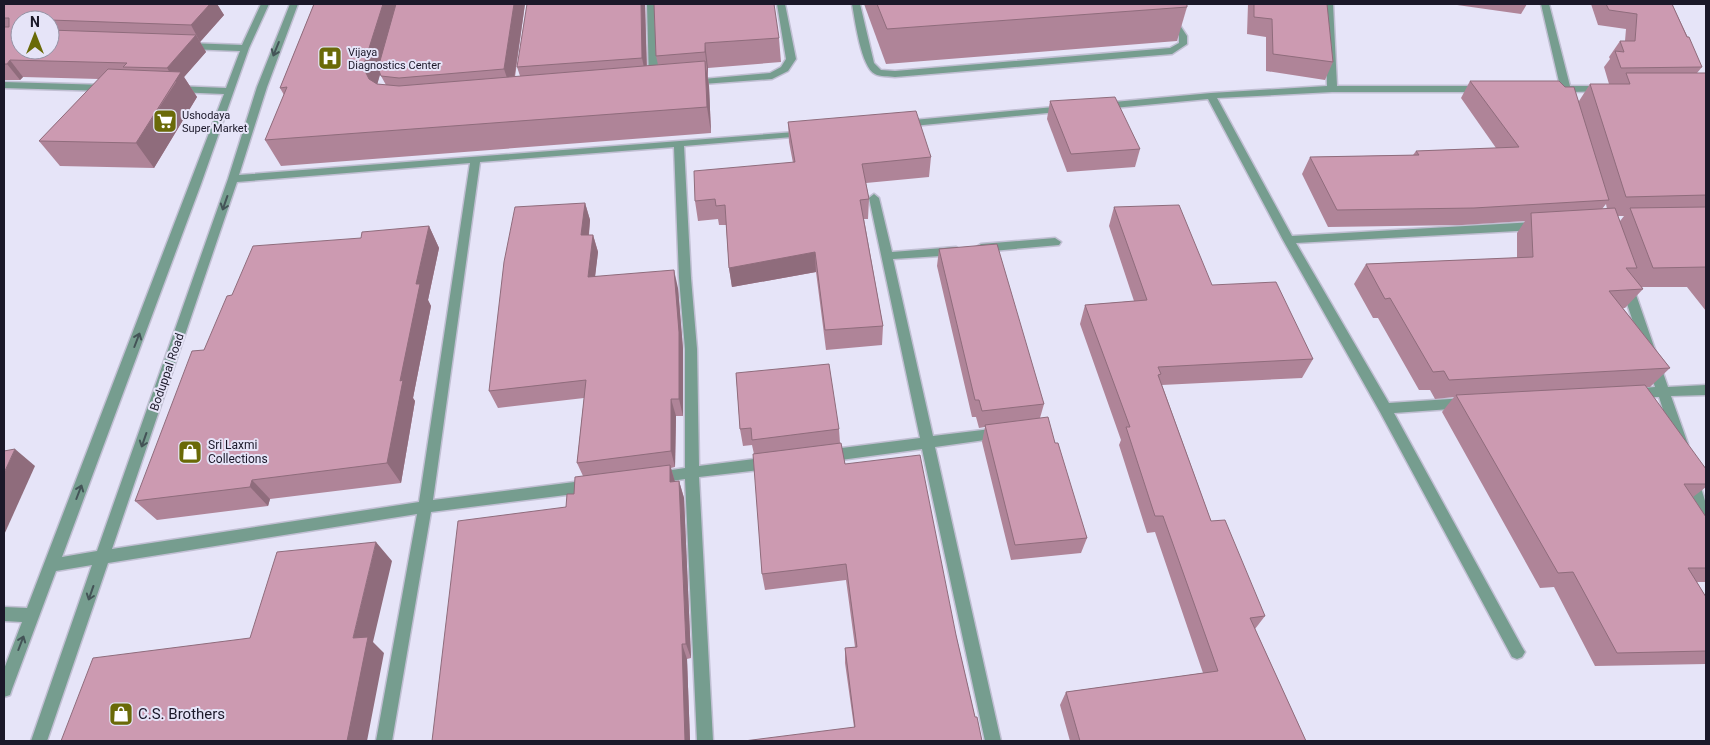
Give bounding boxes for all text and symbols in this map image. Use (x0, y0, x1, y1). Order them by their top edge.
north arrow (10, 10, 60, 60)
text: N (30, 14, 40, 30)
one-way arrow (271, 41, 280, 56)
hospital icon: Vijaya Diagnostics Center (317, 45, 343, 71)
place label: Vijaya Diagnostics Center (348, 46, 441, 72)
supermarket icon: Ushodaya Super Market (152, 108, 178, 134)
place label: Ushodaya Super Market (182, 109, 248, 135)
one-way arrow (220, 195, 229, 211)
street label: Boduppal Road (147, 331, 187, 413)
one-way arrow (133, 332, 142, 348)
one-way arrow (138, 431, 148, 447)
place label: Sri Laxmi Collections (208, 438, 268, 466)
shop icon: Sri Laxmi Collections (177, 439, 203, 465)
one-way arrow (75, 484, 84, 500)
one-way arrow (85, 585, 95, 601)
one-way arrow (17, 636, 26, 652)
shop icon: C.S. Brothers (108, 701, 134, 727)
place label: C.S. Brothers (138, 705, 225, 723)

